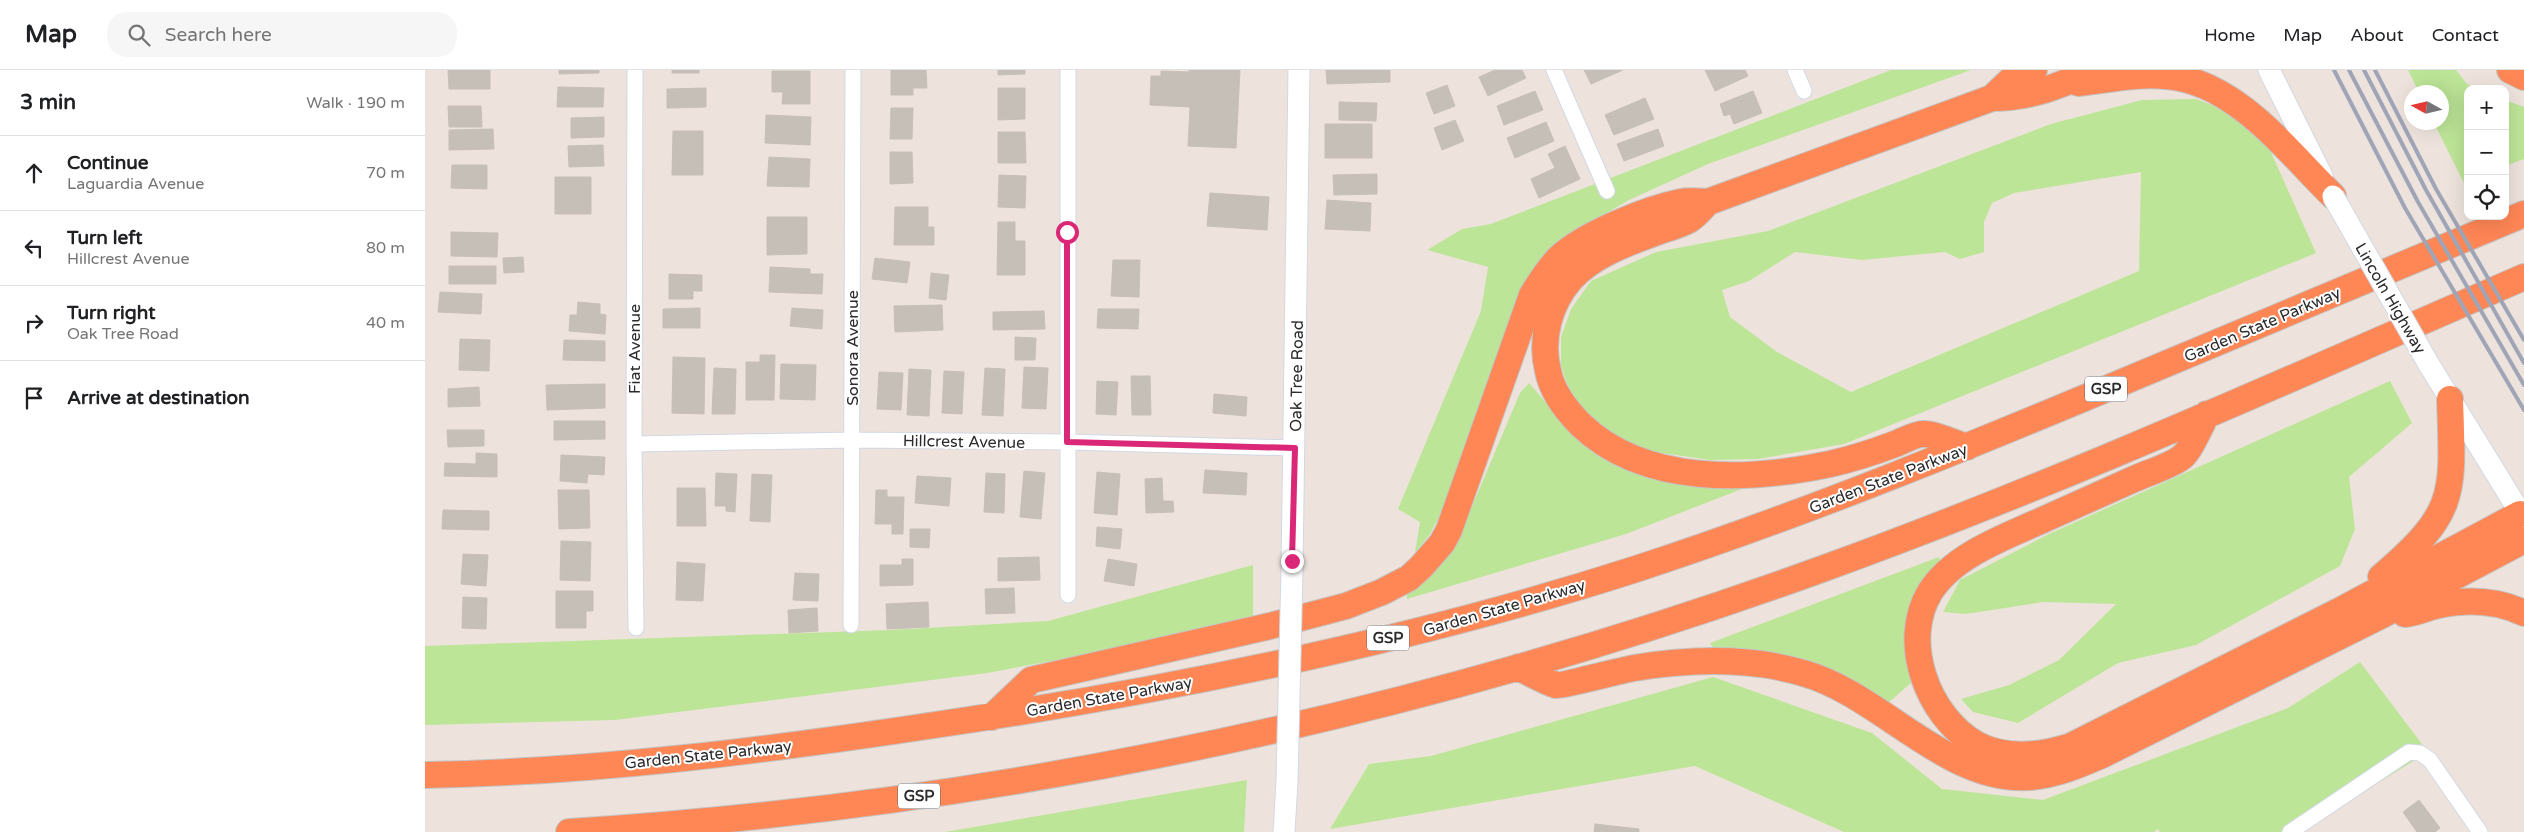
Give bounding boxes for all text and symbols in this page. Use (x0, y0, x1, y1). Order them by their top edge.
search box (107, 12, 457, 57)
text: Map (25, 20, 77, 49)
icon: search (125, 21, 153, 49)
text: Search here (165, 24, 272, 46)
text: Home (2204, 24, 2255, 46)
text: Map (2283, 24, 2322, 46)
text: About (2350, 24, 2404, 46)
text: Contact (2432, 24, 2499, 46)
north arrow (2404, 85, 2449, 130)
map controls (2464, 85, 2509, 220)
button: + (2464, 85, 2509, 130)
text: 3 min (20, 90, 76, 115)
text: Walk · 190 m (306, 93, 405, 113)
button: − (2464, 130, 2509, 175)
text: Continue (67, 152, 149, 174)
icon: ahead (20, 159, 48, 187)
text: 70 m (366, 163, 405, 183)
text: Laguardia Avenue (67, 174, 204, 194)
button: locate (2464, 175, 2509, 220)
route start (1056, 221, 1079, 244)
text: Turn left (67, 227, 143, 249)
icon: left (20, 234, 48, 262)
text: 80 m (366, 238, 405, 258)
street label: Lincoln Highway (2350, 240, 2430, 358)
text: Hillcrest Avenue (67, 249, 190, 269)
street label: Garden State Parkway (2181, 283, 2344, 367)
street label: Sonora Avenue (843, 290, 863, 406)
text: Turn right (67, 302, 155, 324)
street label: Fiat Avenue (625, 304, 645, 394)
icon: right (20, 309, 48, 337)
text: 40 m (366, 313, 405, 333)
street label: Oak Tree Road (1286, 320, 1308, 432)
text: Oak Tree Road (67, 324, 179, 344)
road number: GSP (2085, 376, 2127, 402)
icon: arrive (20, 384, 48, 412)
text: Arrive at destination (67, 387, 250, 409)
street label: Hillcrest Avenue (903, 431, 1025, 453)
street label: Garden State Parkway (1806, 439, 1971, 518)
route end (1281, 550, 1304, 573)
street label: Garden State Parkway (1421, 575, 1588, 641)
road number: GSP (1367, 626, 1409, 650)
street label: Garden State Parkway (1025, 672, 1194, 721)
street label: Garden State Parkway (624, 736, 793, 774)
road number: GSP (898, 784, 940, 808)

